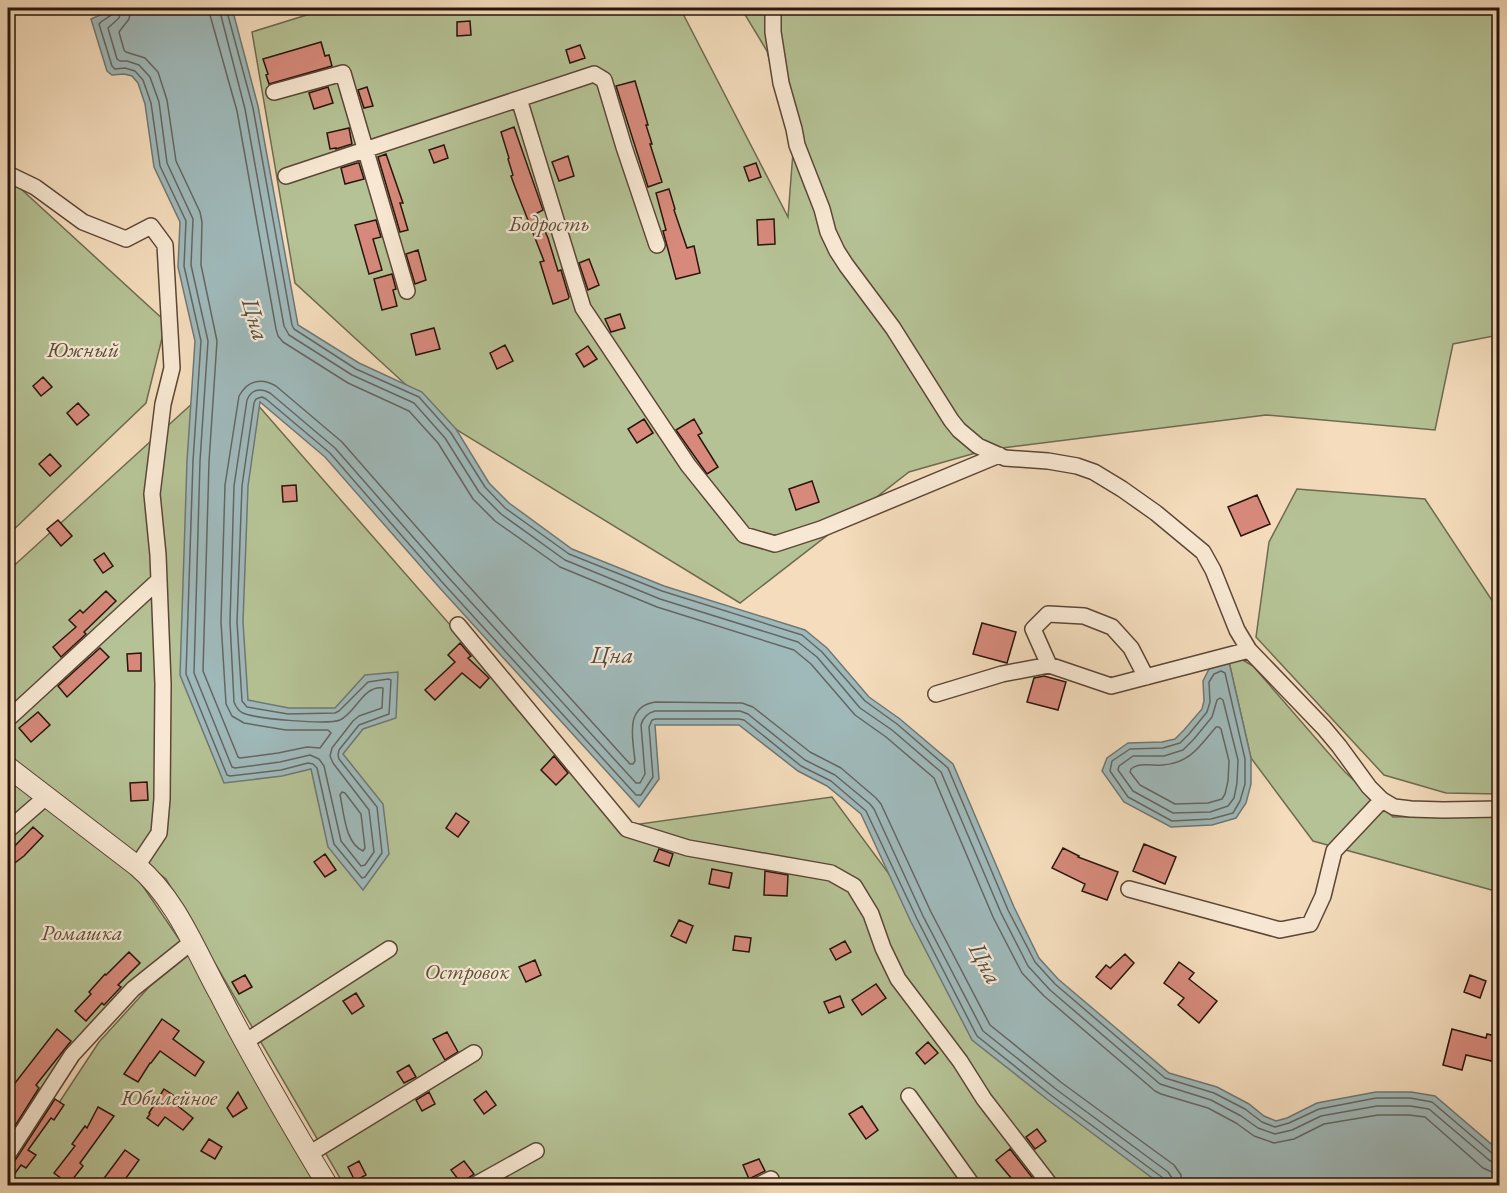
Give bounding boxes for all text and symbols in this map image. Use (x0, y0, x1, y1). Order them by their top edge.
park label: Бодрость (508, 209, 589, 238)
water label: Цна (235, 293, 277, 344)
park label: Южный (46, 335, 119, 364)
water label: Цна (589, 639, 634, 670)
park label: Ромашка (41, 918, 123, 947)
water label: Цна (962, 936, 1010, 989)
park label: Островок (425, 957, 510, 986)
park label: Юбилейное (120, 1083, 218, 1112)

